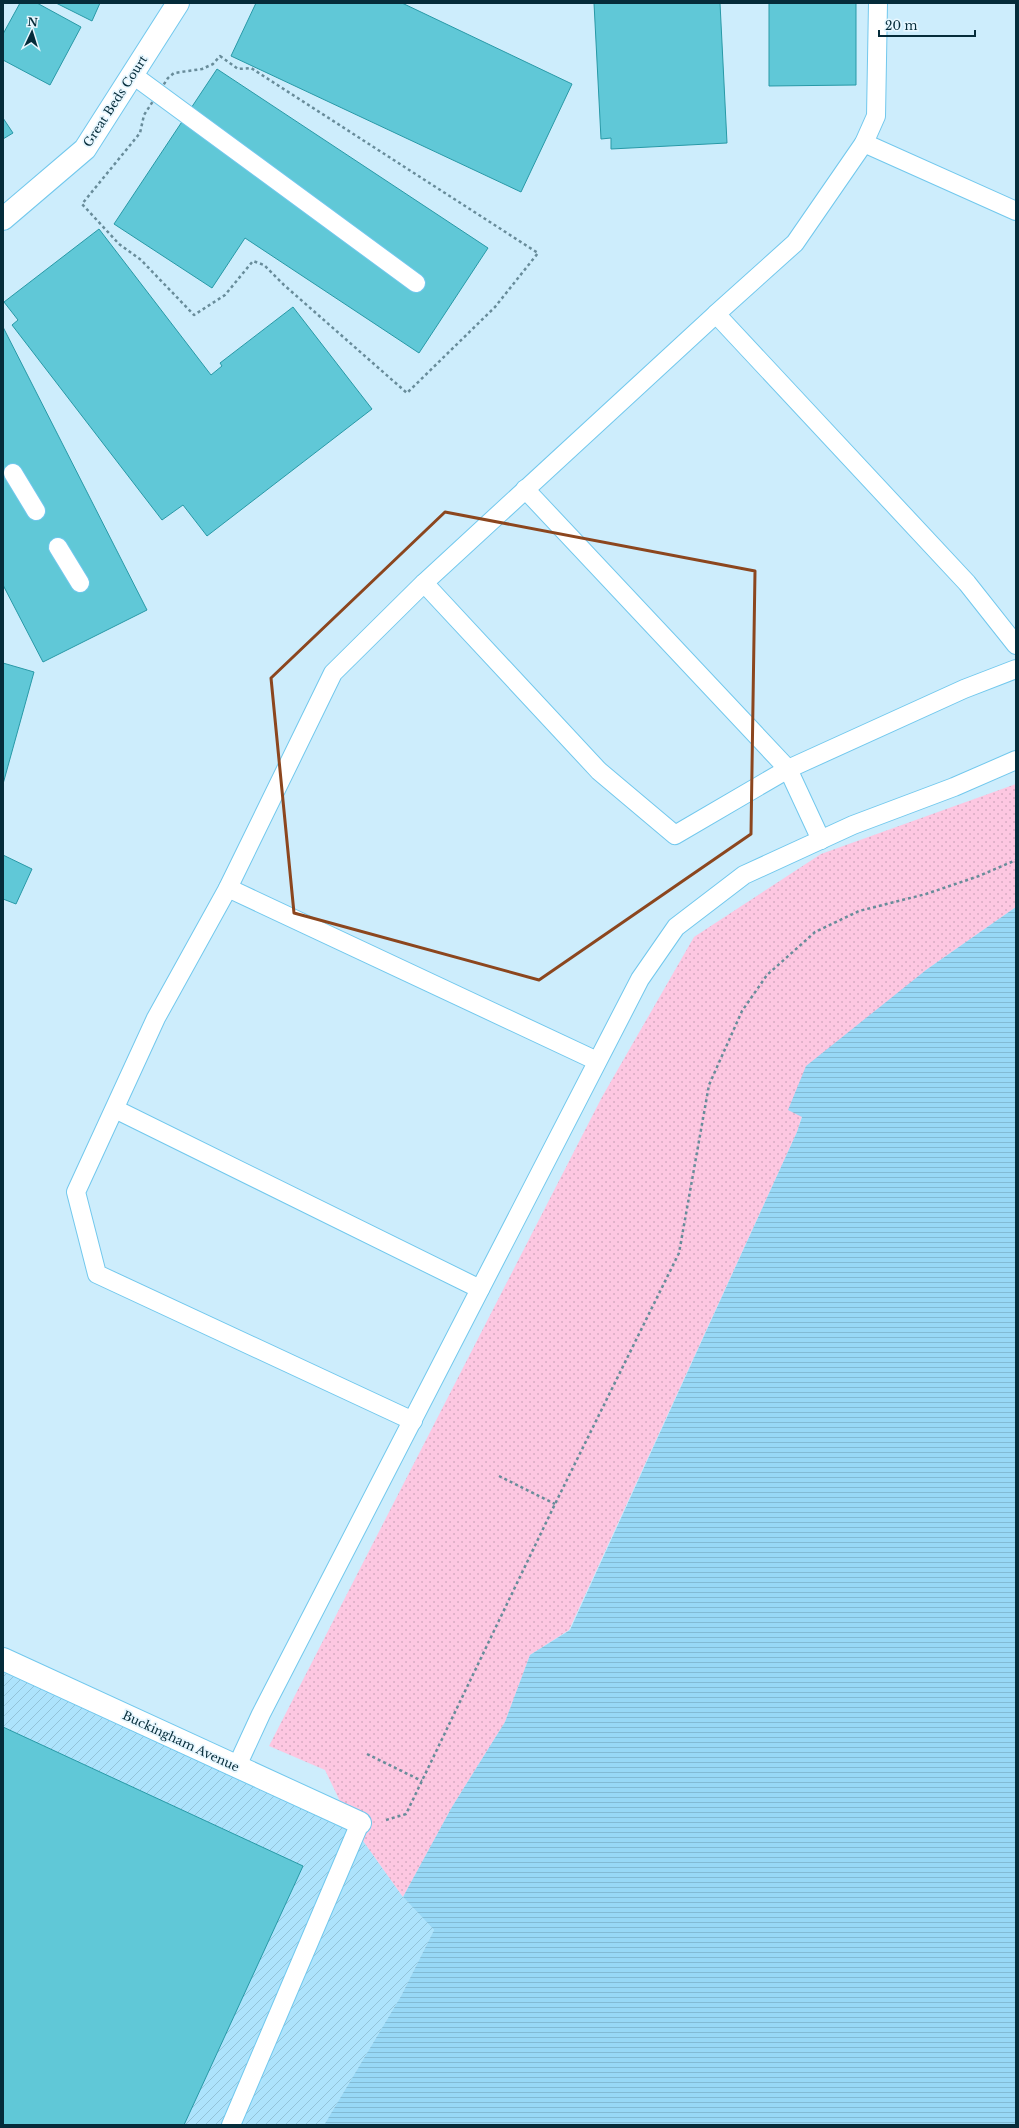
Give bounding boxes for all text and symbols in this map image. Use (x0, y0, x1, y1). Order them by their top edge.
north arrow (12, 12, 52, 52)
scale bar (879, 12, 975, 38)
text: N (27, 15, 39, 29)
text: 20 m (885, 18, 917, 33)
street label: Great Beds Court (80, 52, 151, 150)
street label: Buckingham Avenue (120, 1707, 242, 1775)

